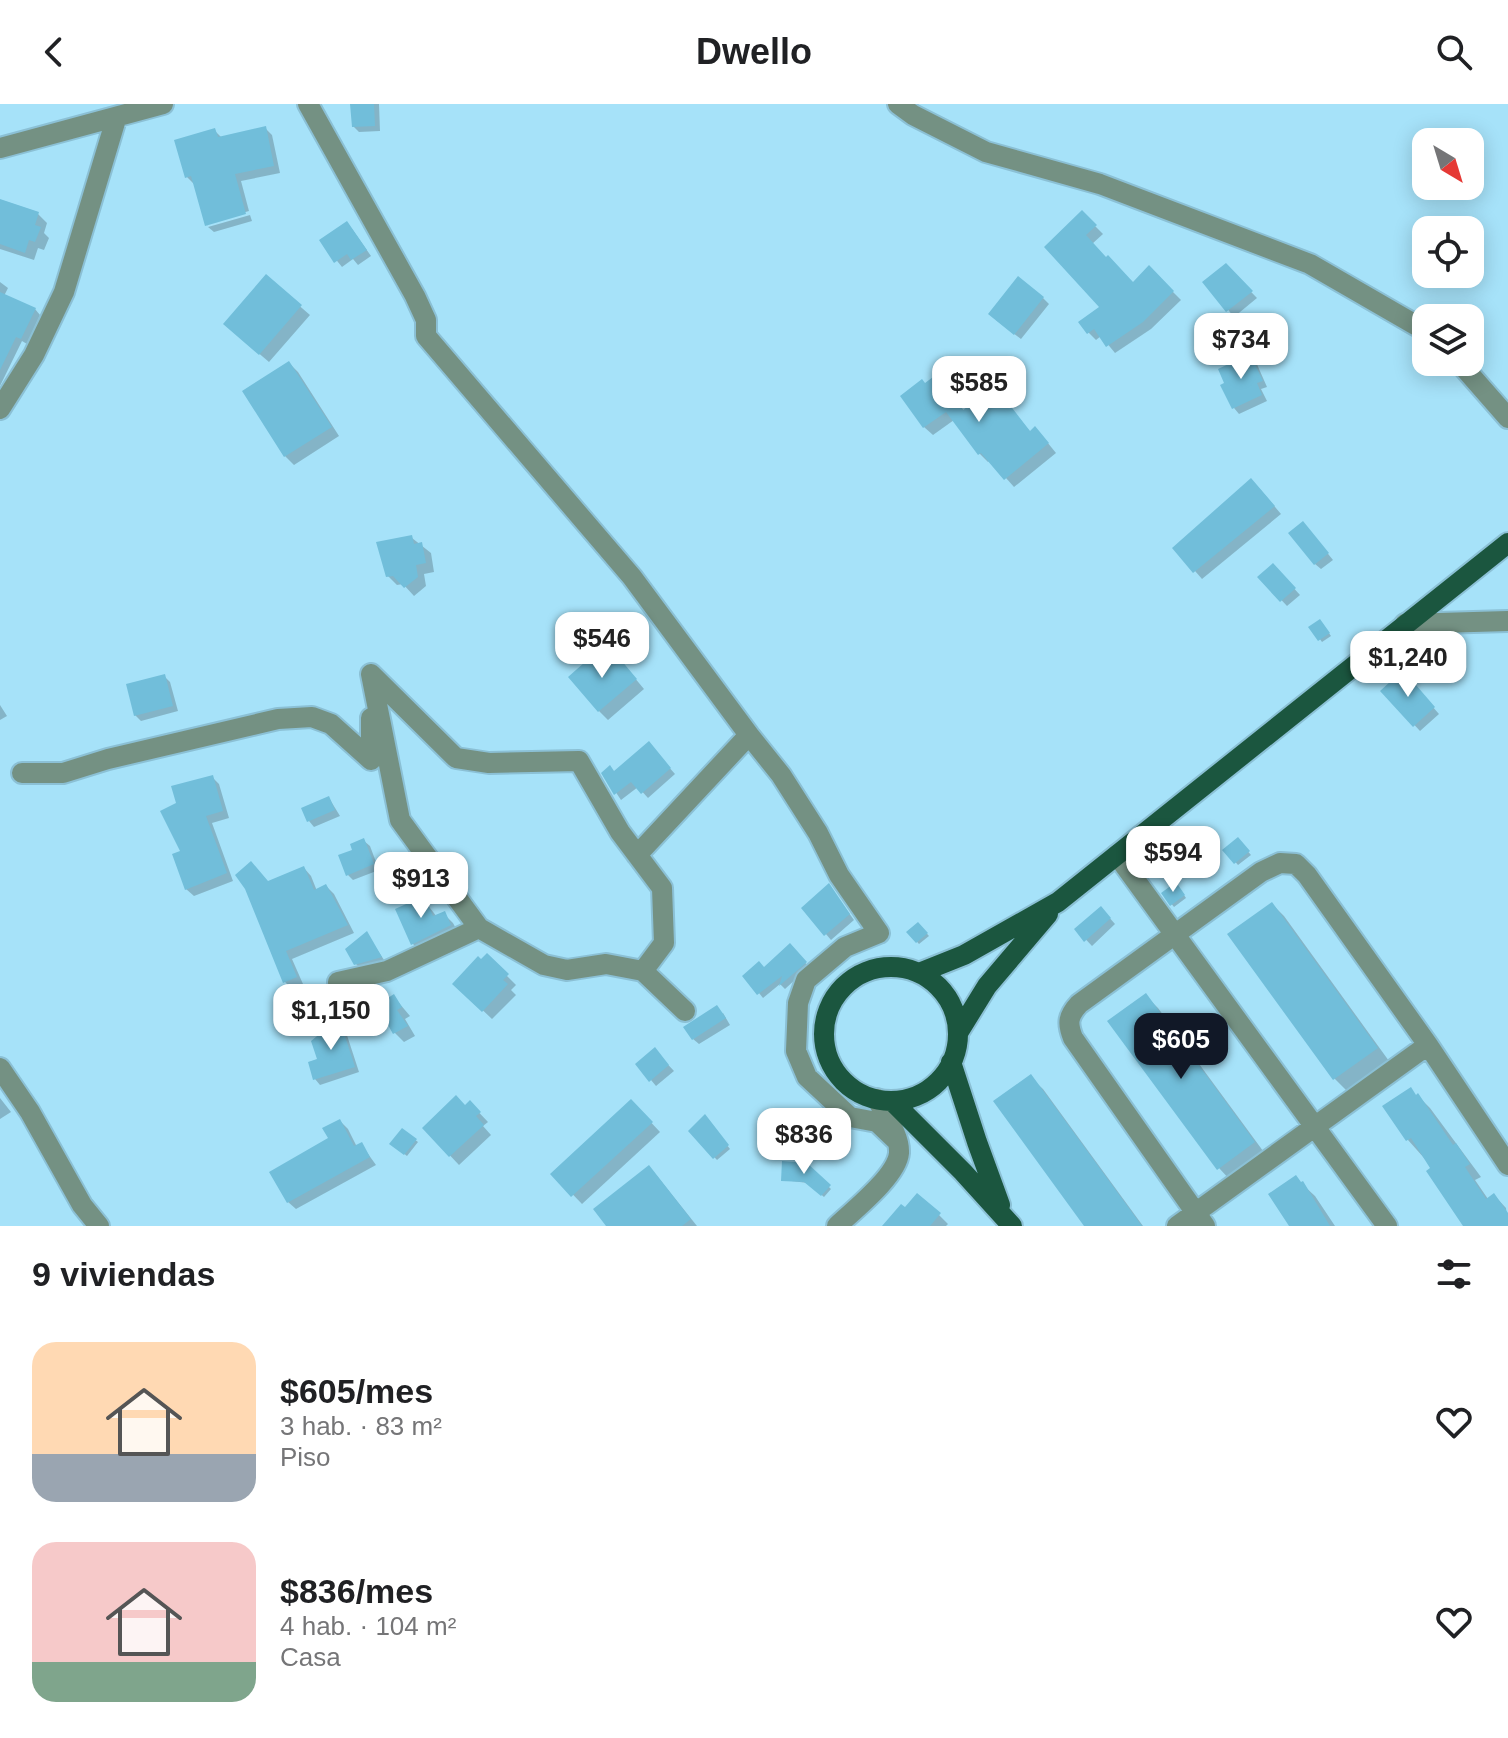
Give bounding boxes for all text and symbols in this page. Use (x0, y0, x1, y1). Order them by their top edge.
icon: back (32, 30, 76, 74)
icon: search (1432, 30, 1476, 74)
text: Dwello (696, 31, 812, 72)
north arrow (1412, 128, 1484, 200)
map controls (1412, 128, 1484, 376)
button: locate (1412, 216, 1484, 288)
button: layers (1412, 304, 1484, 376)
pin: $734 (1194, 313, 1288, 381)
text: $734 (1212, 324, 1270, 354)
pin: $585 (932, 356, 1026, 424)
text: $585 (950, 367, 1008, 397)
pin: $546 (555, 612, 649, 680)
text: $546 (573, 623, 631, 653)
pin: $1,240 (1343, 631, 1473, 699)
text: $1,240 (1368, 642, 1448, 672)
pin: $594 (1126, 826, 1220, 894)
text: $594 (1144, 837, 1202, 867)
pin: $913 (374, 852, 468, 920)
text: $913 (392, 863, 450, 893)
pin: $1,150 (266, 984, 396, 1052)
text: $1,150 (291, 995, 371, 1025)
pin: $605 (1134, 1013, 1228, 1081)
text: $605 (1152, 1024, 1210, 1054)
pin: $836 (757, 1108, 851, 1176)
text: $836 (775, 1119, 833, 1149)
icon: filters (1432, 1252, 1476, 1296)
text: 9 viviendas (32, 1255, 215, 1293)
text: $605/mes (280, 1372, 433, 1410)
icon: home (96, 1374, 192, 1470)
icon: heart (1432, 1400, 1476, 1444)
text: 3 hab. · 83 m² (280, 1411, 442, 1441)
text: Piso (280, 1442, 331, 1472)
text: $836/mes (280, 1572, 433, 1610)
icon: home (96, 1574, 192, 1670)
icon: heart (1432, 1600, 1476, 1644)
text: 4 hab. · 104 m² (280, 1611, 456, 1641)
text: Casa (280, 1642, 341, 1672)

